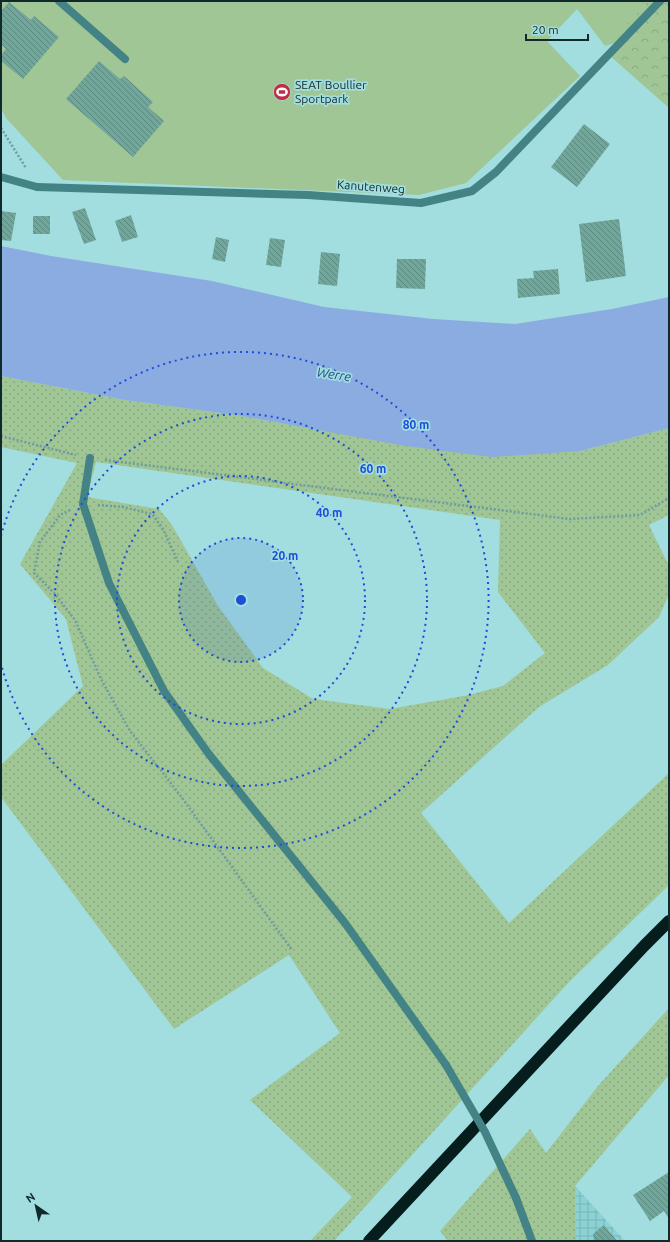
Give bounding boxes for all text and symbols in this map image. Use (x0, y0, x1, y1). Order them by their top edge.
scale bar (526, 16, 588, 42)
text: 20 m (532, 23, 559, 36)
place label: SEAT Boullier Sportpark (295, 78, 367, 105)
sports icon: SEAT Boullier Sportpark (272, 82, 292, 102)
street label: Kanutenweg (337, 178, 405, 195)
water label: Werre (316, 364, 353, 384)
text: 80 m (403, 418, 429, 431)
text: 60 m (360, 462, 386, 475)
text: 40 m (316, 506, 342, 519)
text: 20 m (272, 549, 298, 562)
centre of rings (234, 593, 248, 607)
north arrow (16, 1186, 56, 1226)
text: N (24, 1190, 37, 1205)

